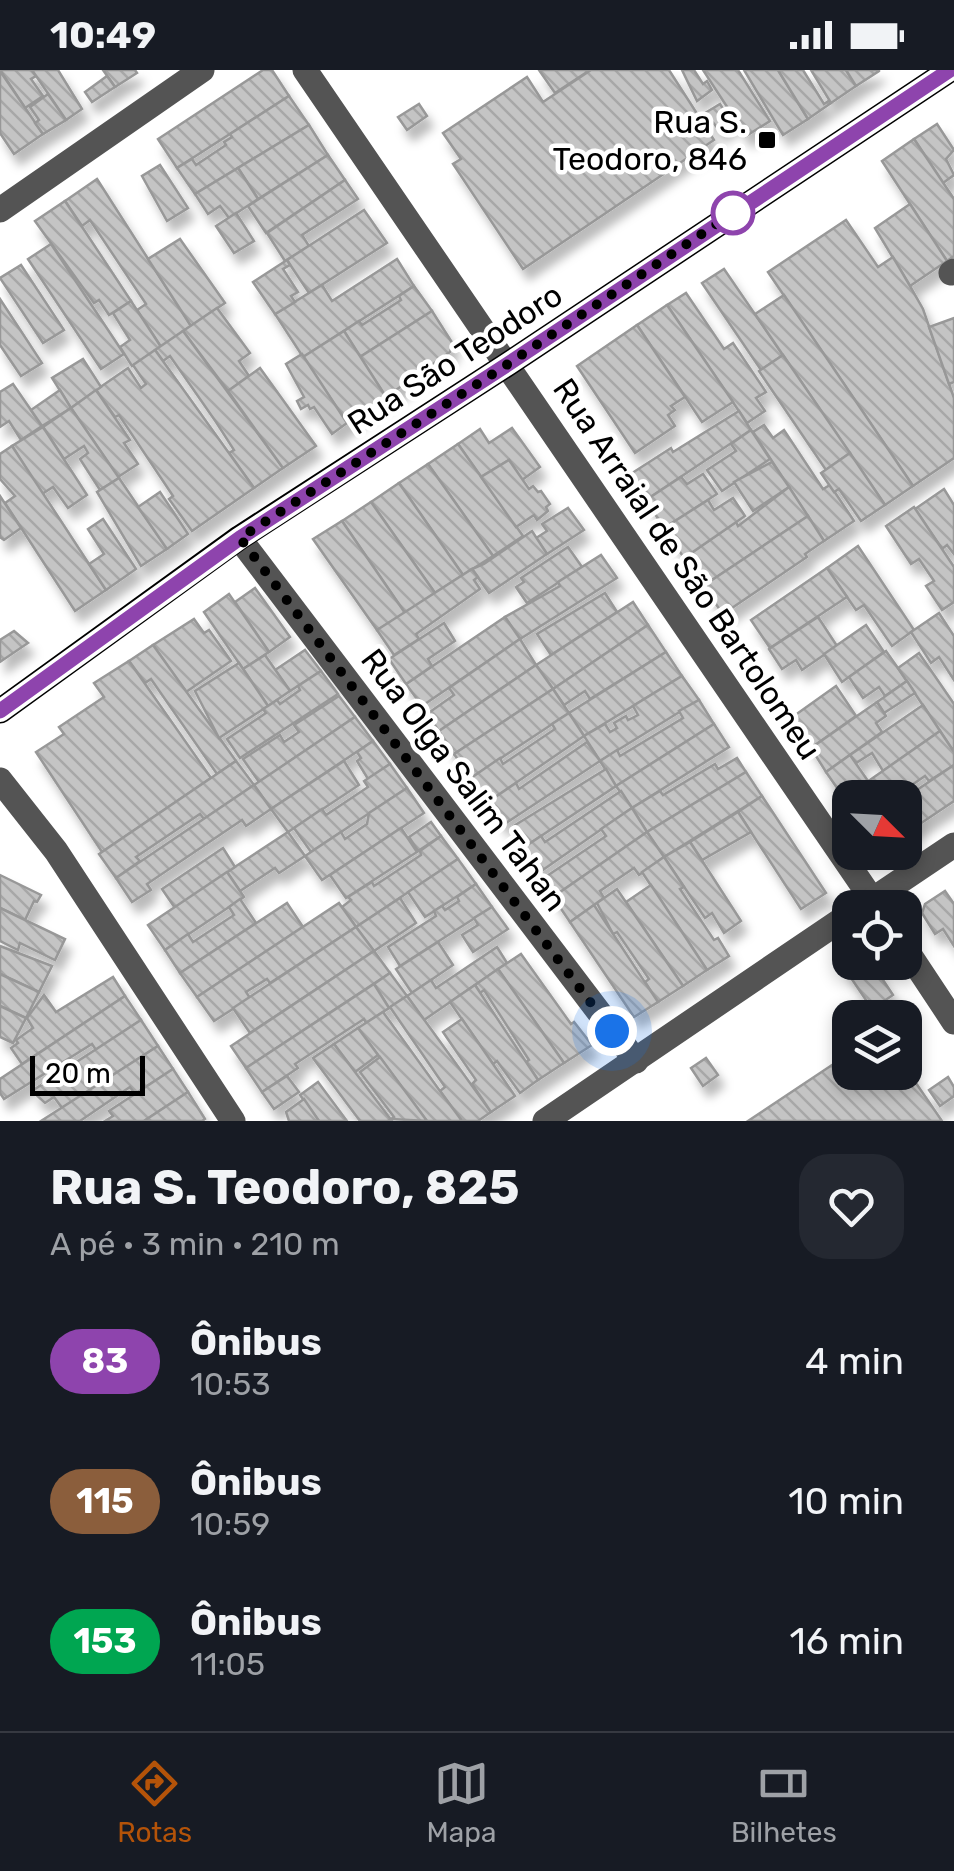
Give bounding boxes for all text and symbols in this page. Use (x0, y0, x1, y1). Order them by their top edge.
text: 10:49 (50, 12, 156, 58)
place label: Rua S. Teodoro, 846 (553, 103, 747, 178)
marker: Rua S. Teodoro, 846 (756, 129, 778, 151)
unlabelled marker (712, 192, 754, 234)
street label: Rua São Teodoro (341, 276, 569, 442)
street label: Rua Arraial de São Bartolomeu (545, 371, 829, 767)
street label: Rua Olga Salim Tahan (353, 642, 575, 918)
north arrow (832, 780, 922, 870)
map controls (832, 780, 922, 1090)
button: locate (832, 890, 922, 980)
button: layers (832, 1000, 922, 1090)
your location (587, 1006, 637, 1056)
scale bar (30, 1051, 145, 1096)
text: 20 m (45, 1057, 111, 1090)
button: heart (799, 1154, 904, 1259)
text: Rua S. Teodoro, 825 (50, 1159, 519, 1216)
text: A pé · 3 min · 210 m (50, 1225, 340, 1263)
text: Ônibus (190, 1319, 322, 1365)
text: 4 min (805, 1338, 904, 1384)
text: 83 (82, 1340, 128, 1382)
text: 10:53 (190, 1365, 270, 1403)
text: Ônibus (190, 1459, 322, 1505)
text: 10 min (788, 1478, 904, 1524)
text: 115 (76, 1480, 134, 1522)
text: 10:59 (190, 1505, 270, 1543)
text: Ônibus (190, 1599, 322, 1645)
text: 16 min (790, 1618, 904, 1664)
text: 153 (73, 1620, 137, 1662)
text: 11:05 (190, 1645, 265, 1683)
tab: Rotas (117, 1756, 192, 1849)
tab: Mapa (427, 1756, 496, 1849)
tab: Bilhetes (731, 1756, 837, 1849)

